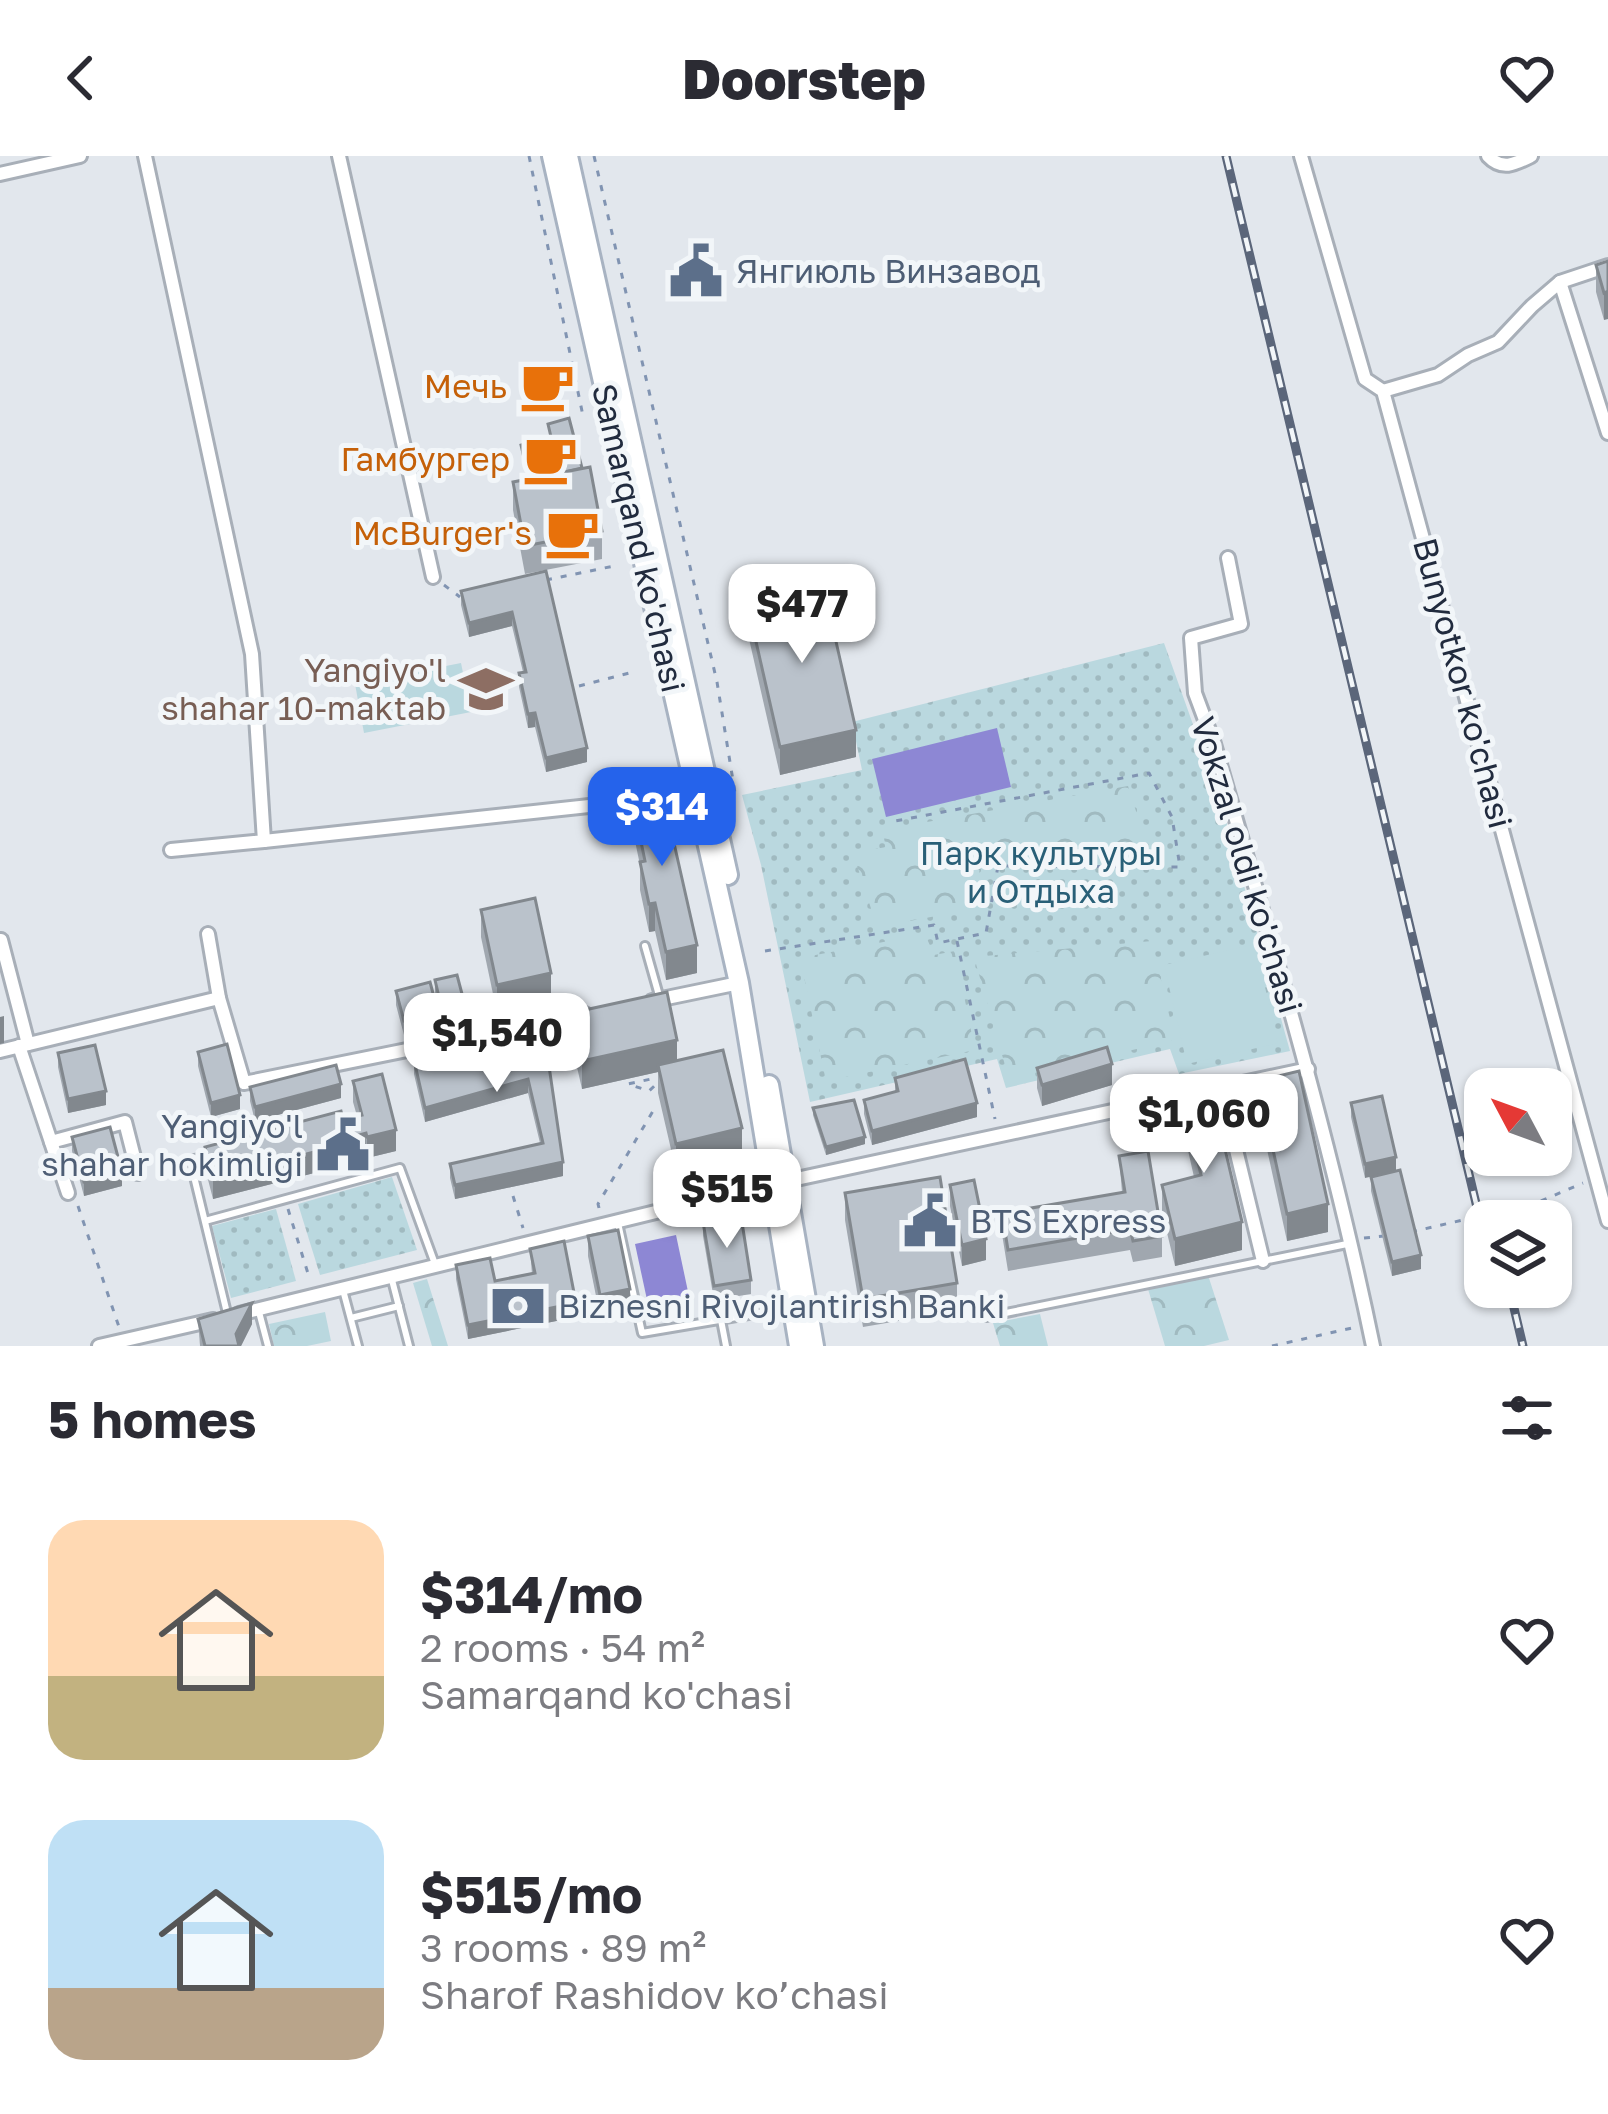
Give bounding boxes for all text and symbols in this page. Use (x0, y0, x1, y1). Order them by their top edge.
icon: back (48, 45, 114, 111)
icon: heart (1494, 45, 1560, 111)
text: Doorstep (682, 46, 926, 111)
public building icon: Янгиюль Винзавод (667, 242, 725, 300)
place label: Янгиюль Винзавод (736, 251, 1041, 290)
cafe icon: Мечь (518, 357, 576, 415)
place label: Мечь (424, 366, 507, 405)
street label: Samarqand ko'chasi (585, 380, 694, 696)
cafe icon: Гамбургер (521, 430, 579, 488)
place label: Гамбургер (340, 439, 510, 478)
cafe icon: McBurger's (543, 504, 601, 562)
place label: McBurger's (353, 513, 532, 552)
street label: Bunyotkor ko'chasi (1406, 533, 1521, 832)
pin: $477 (731, 564, 873, 666)
text: $477 (755, 579, 849, 626)
place label: Yangiyo'l shahar 10-maktab (161, 650, 446, 727)
school or university icon: Yangiyo'l shahar 10-maktab (457, 660, 515, 718)
street label: Vokzal oldi ko'chasi (1184, 712, 1311, 1018)
pin: $314 (591, 767, 733, 869)
text: $314 (615, 782, 709, 829)
park label: Парк культуры и Отдыха (920, 833, 1162, 910)
pin: $1,540 (399, 993, 595, 1095)
text: $1,540 (431, 1008, 563, 1055)
north arrow (1464, 1068, 1572, 1176)
map controls (1464, 1068, 1572, 1308)
pin: $1,060 (1106, 1074, 1302, 1176)
text: $1,060 (1137, 1089, 1271, 1136)
place label: Yangiyo'l shahar hokimligi (41, 1106, 303, 1183)
public building icon: Yangiyo'l shahar hokimligi (314, 1116, 372, 1174)
pin: $515 (656, 1149, 798, 1251)
text: $515 (680, 1164, 774, 1211)
public building icon: BTS Express (901, 1192, 959, 1250)
button: layers (1464, 1200, 1572, 1308)
place label: BTS Express (970, 1201, 1166, 1240)
bank icon: Biznesni Rivojlantirish Banki (489, 1277, 547, 1335)
place label: Biznesni Rivojlantirish Banki (558, 1286, 1005, 1325)
icon: filters (1494, 1385, 1560, 1451)
text: 5 homes (48, 1388, 257, 1449)
text: $314/mo (420, 1563, 643, 1624)
icon: home (144, 1568, 288, 1712)
icon: heart (1494, 1607, 1560, 1673)
text: 2 rooms · 54 m² (420, 1624, 705, 1671)
text: Samarqand ko'chasi (420, 1671, 793, 1718)
text: $515/mo (420, 1863, 642, 1924)
icon: home (144, 1868, 288, 2012)
icon: heart (1494, 1907, 1560, 1973)
text: 3 rooms · 89 m² (420, 1924, 706, 1971)
text: Sharof Rashidov ko’chasi (420, 1971, 889, 2018)

